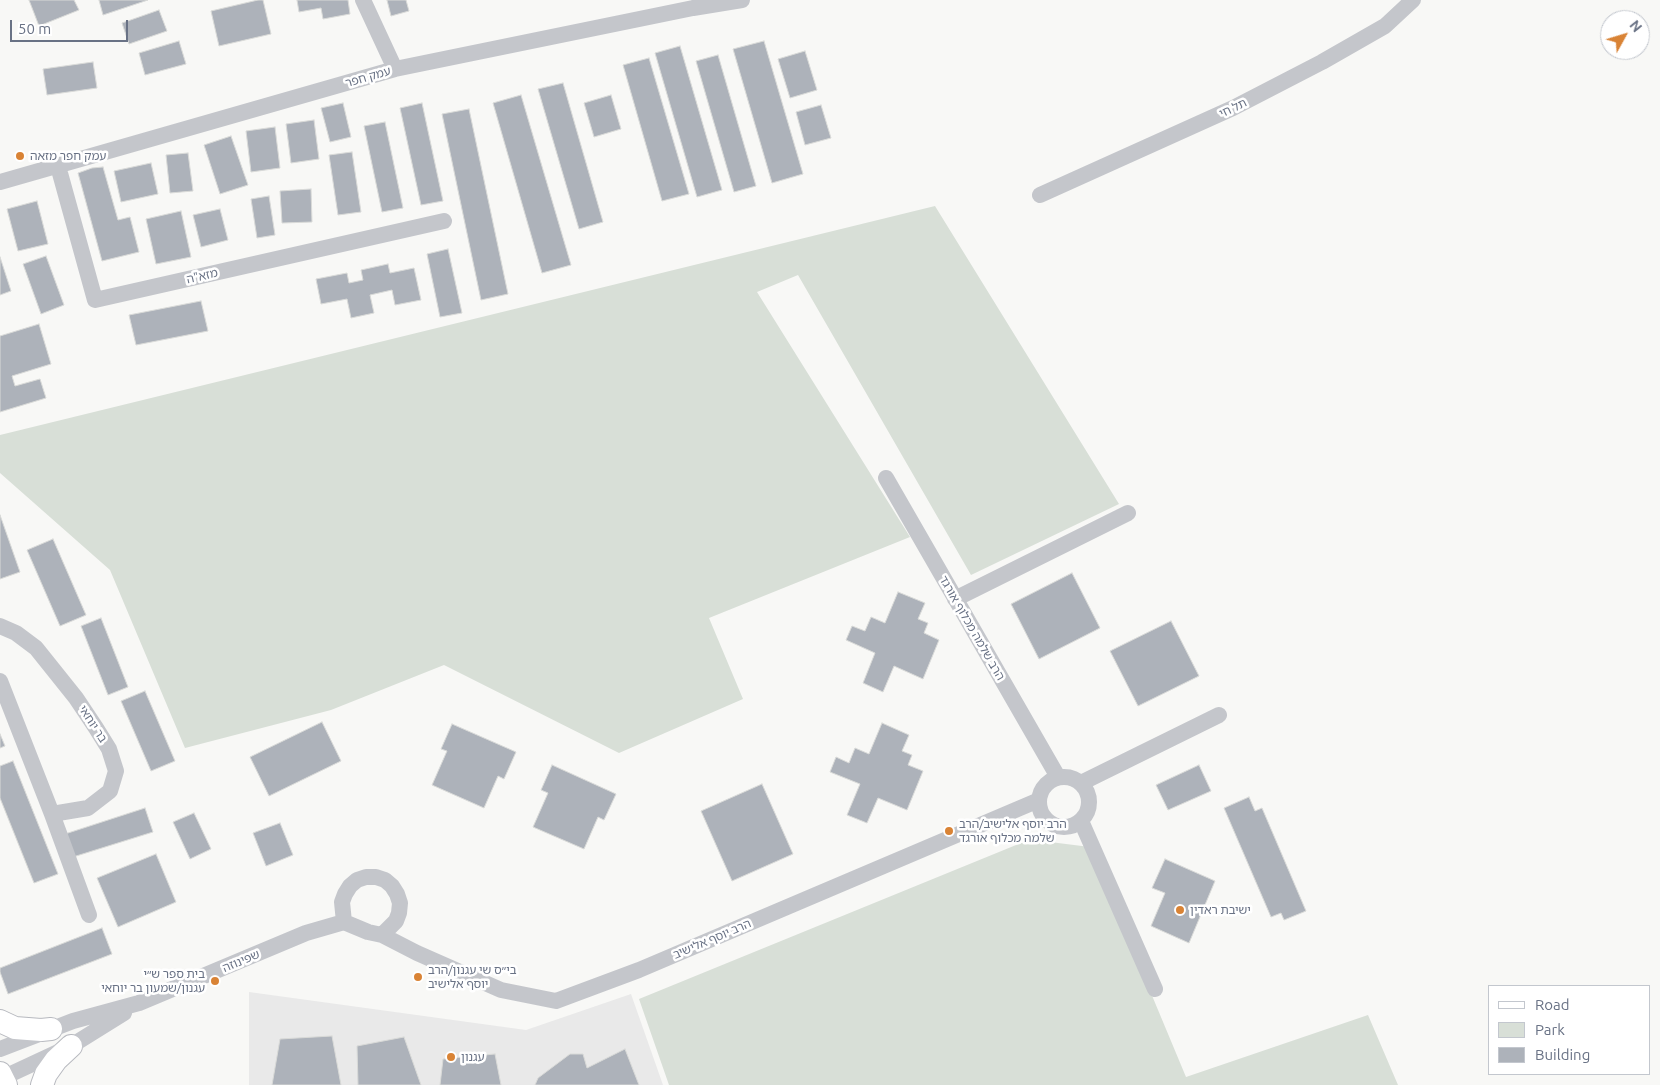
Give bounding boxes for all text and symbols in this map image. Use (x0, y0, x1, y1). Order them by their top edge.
scale bar (12, 10, 130, 42)
north arrow (1600, 10, 1650, 60)
text: N (1626, 17, 1645, 35)
text: 50 m (18, 20, 51, 37)
street label: עמק חפר (344, 64, 392, 90)
street label: תל חי (1217, 95, 1249, 121)
place label: עמק חפר מזאה (30, 149, 106, 163)
marker: עמק חפר מזאה (14, 150, 26, 162)
street label: מזא"ה (185, 265, 219, 287)
street label: הרב שלמה מכלוף אורגד (936, 573, 1008, 683)
street label: בר יוחאי (76, 703, 110, 745)
place label: הרב יוסף אלישיב/הרב שלמה מכלוף אורגד (959, 817, 1067, 845)
marker: הרב יוסף אלישיב/הרב שלמה מכלוף אורגד (943, 825, 955, 837)
place label: ישיבת ראדין (1190, 903, 1251, 917)
marker: ישיבת ראדין (1174, 904, 1186, 916)
street label: הרב יוסף אלישיב (671, 916, 753, 962)
street label: שפינוזה (220, 947, 262, 975)
place label: בי״ס שי עגנון/הרב יוסף אלישיב (428, 963, 517, 991)
place label: בית ספר ש״י עגנון/שמעון בר יוחאי (101, 967, 205, 995)
marker: בי״ס שי עגנון/הרב יוסף אלישיב (412, 971, 424, 983)
marker: בית ספר ש״י עגנון/שמעון בר יוחאי (209, 975, 221, 987)
legend (1488, 985, 1650, 1075)
text: Road (1535, 996, 1570, 1013)
text: Park (1535, 1021, 1565, 1038)
text: Building (1535, 1046, 1590, 1063)
place label: עגנון (461, 1050, 485, 1064)
marker: עגנון (445, 1051, 457, 1063)

